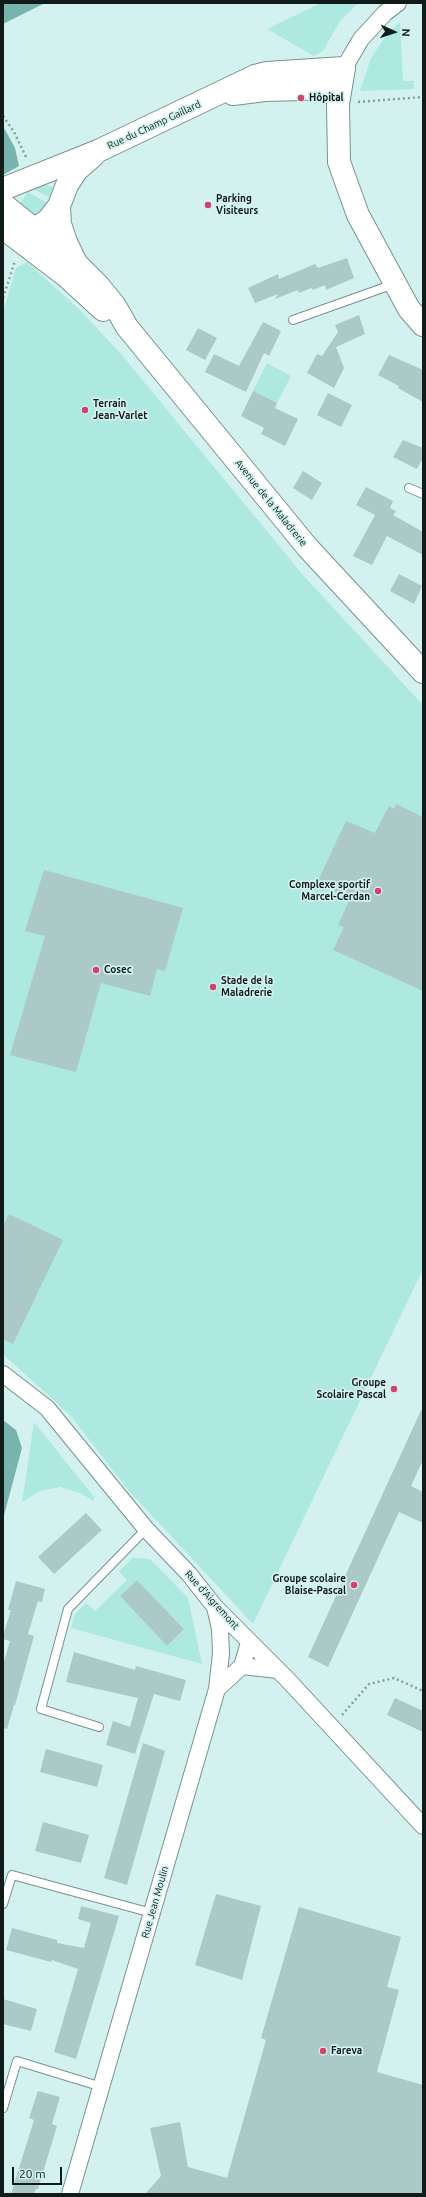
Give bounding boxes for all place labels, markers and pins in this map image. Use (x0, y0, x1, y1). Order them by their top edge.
place label: Hôpital (309, 92, 344, 104)
marker: Hôpital (296, 93, 306, 103)
place label: Parking Visiteurs (216, 193, 258, 216)
marker: Parking Visiteurs (203, 200, 213, 210)
place label: Terrain Jean-Varlet (93, 398, 148, 422)
marker: Terrain Jean-Varlet (80, 405, 90, 415)
place label: Complexe sportif Marcel-Cerdan (289, 879, 370, 902)
marker: Complexe sportif Marcel-Cerdan (373, 886, 383, 896)
place label: Cosec (104, 964, 132, 976)
marker: Cosec (91, 965, 101, 975)
place label: Stade de la Maladrerie (221, 975, 273, 998)
marker: Stade de la Maladrerie (208, 982, 218, 992)
place label: Groupe Scolaire Pascal (317, 1377, 386, 1400)
marker: Groupe Scolaire Pascal (389, 1384, 399, 1394)
place label: Groupe scolaire Blaise-Pascal (272, 1573, 346, 1596)
marker: Groupe scolaire Blaise-Pascal (349, 1580, 359, 1590)
place label: Fareva (331, 2045, 362, 2057)
marker: Fareva (318, 2046, 328, 2056)

